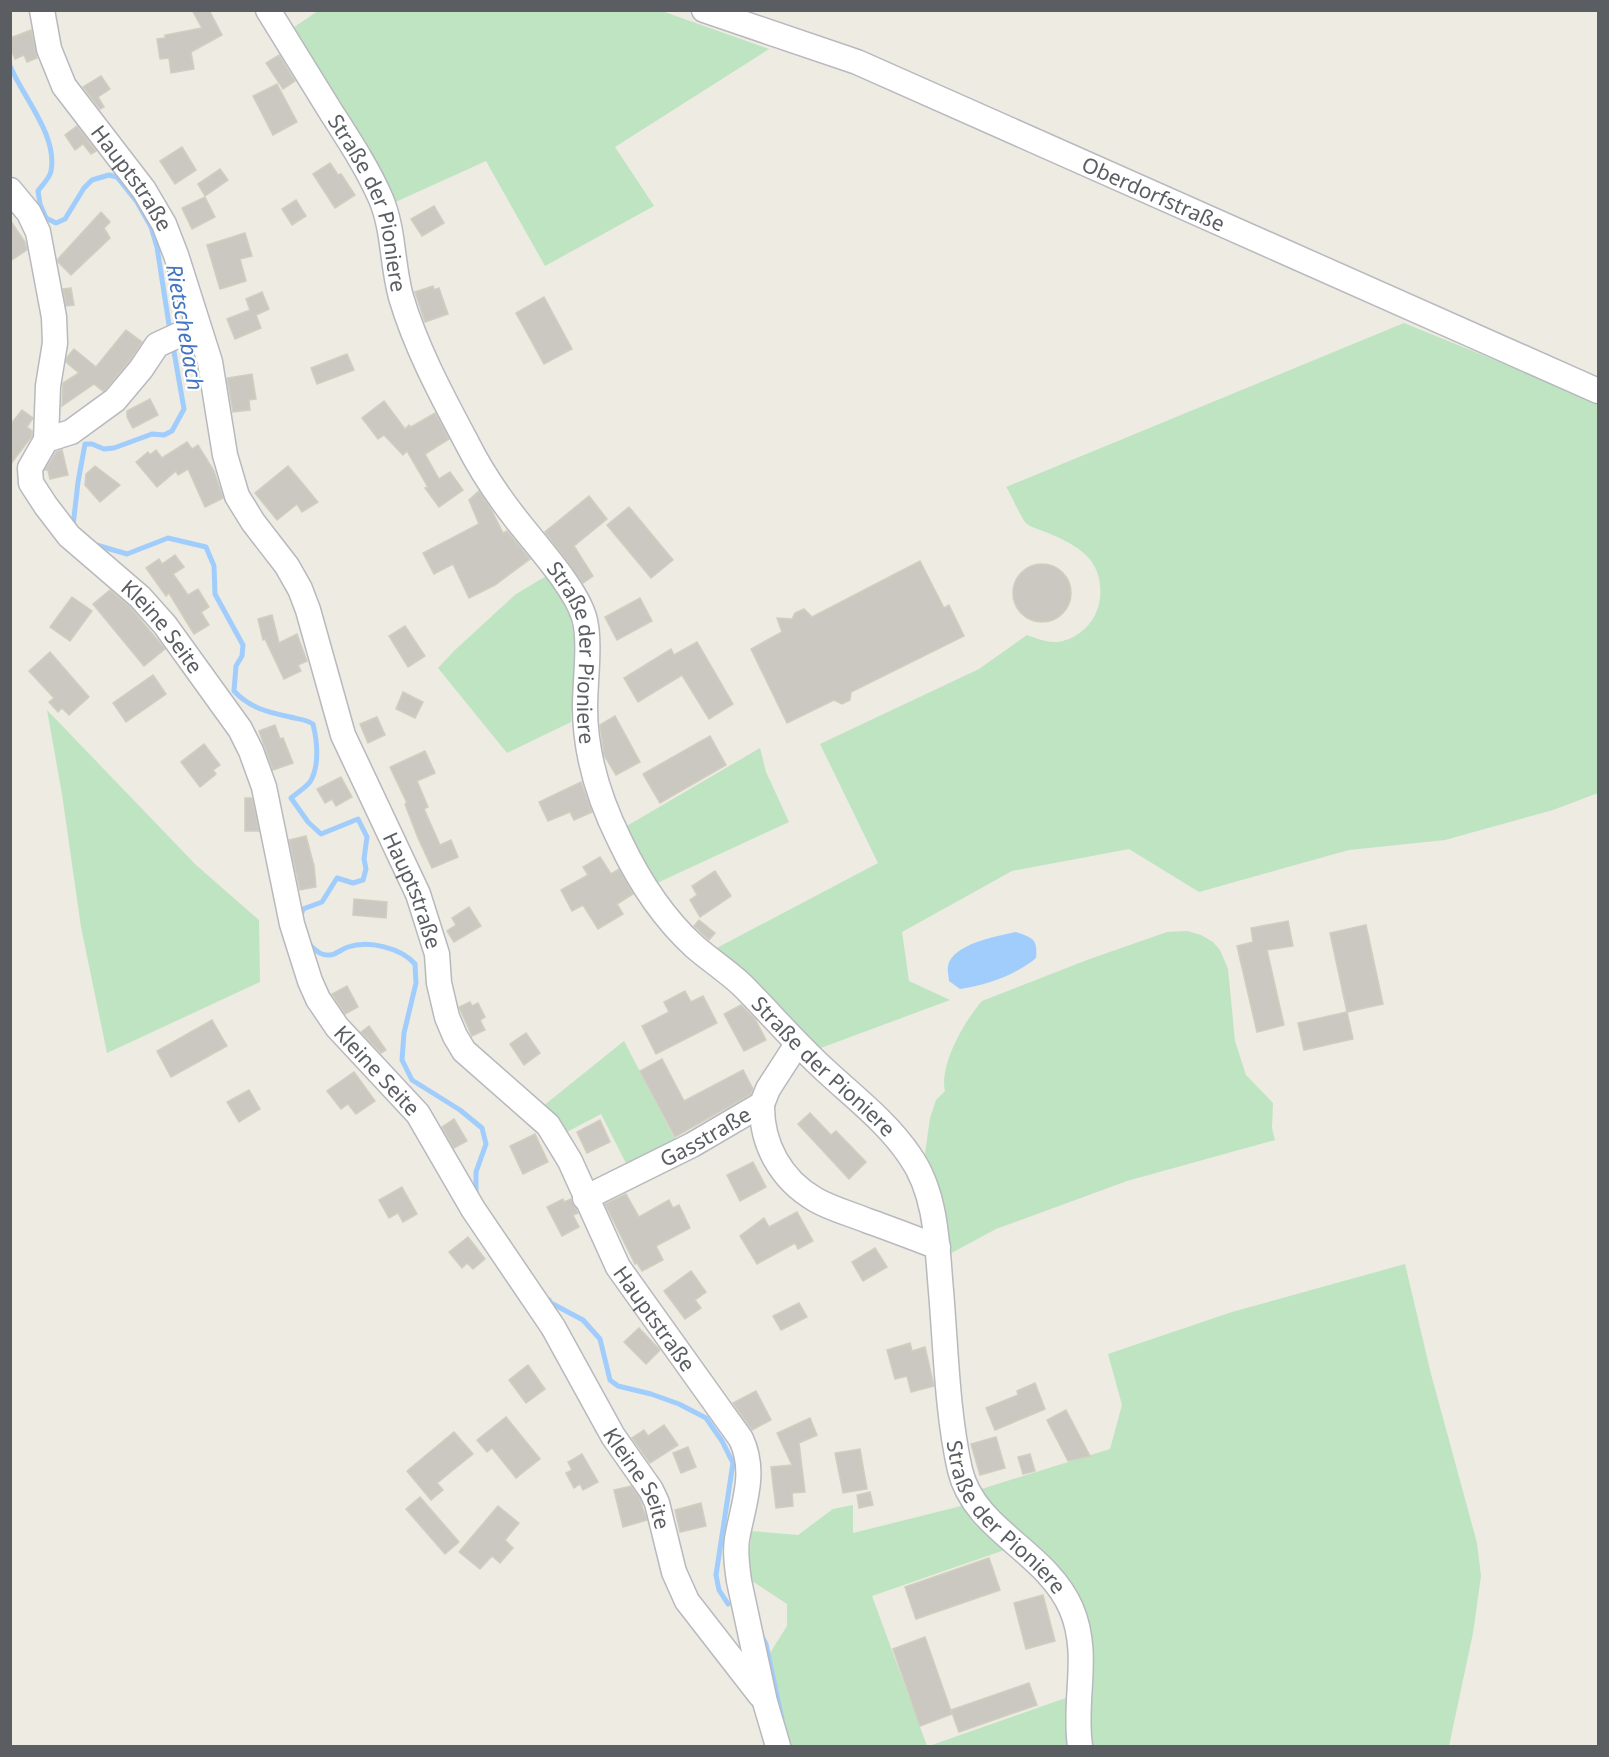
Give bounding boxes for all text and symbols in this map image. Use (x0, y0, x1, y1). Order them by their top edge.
street label: Straße der Pioniere (322, 109, 413, 294)
street label: Hauptstraße (85, 119, 179, 236)
street label: Oberdorfstraße (1078, 150, 1229, 238)
water label: Rietschebach (160, 262, 212, 392)
street label: Straße der Pioniere (541, 555, 602, 746)
street label: Kleine Seite (116, 573, 209, 679)
street label: Hauptstraße (377, 827, 448, 952)
street label: Straße der Pioniere (746, 990, 902, 1142)
street label: Kleine Seite (328, 1019, 426, 1122)
street label: Gasstraße (655, 1100, 756, 1173)
street label: Hauptstraße (607, 1260, 702, 1377)
street label: Kleine Seite (597, 1423, 677, 1532)
street label: Straße der Pioniere (941, 1438, 1073, 1599)

